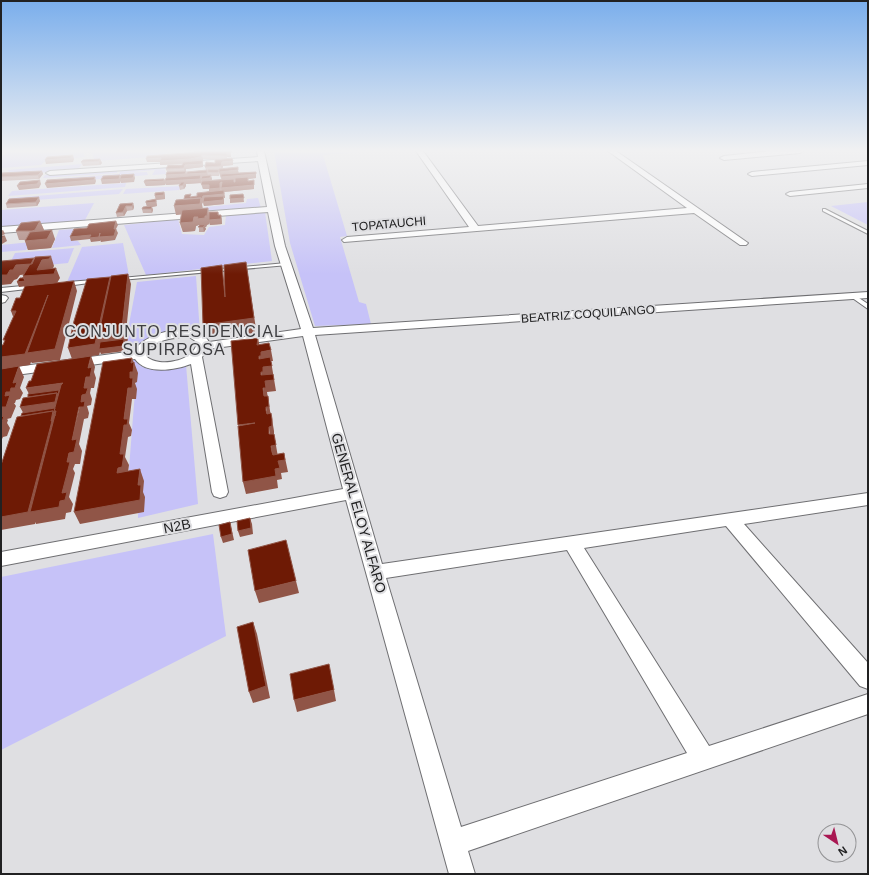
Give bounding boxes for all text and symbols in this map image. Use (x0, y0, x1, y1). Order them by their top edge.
street label: TOPATAUCHI (351, 214, 427, 234)
street label: BEATRIZ COQUILANGO (520, 302, 656, 326)
district label: CONJUNTO RESIDENCIAL SUPIRROSA (64, 323, 284, 358)
street label: GENERAL ELOY ALFARO (328, 431, 390, 595)
street label: N2B (162, 516, 192, 536)
north arrow (817, 823, 857, 863)
text: N (836, 844, 849, 858)

